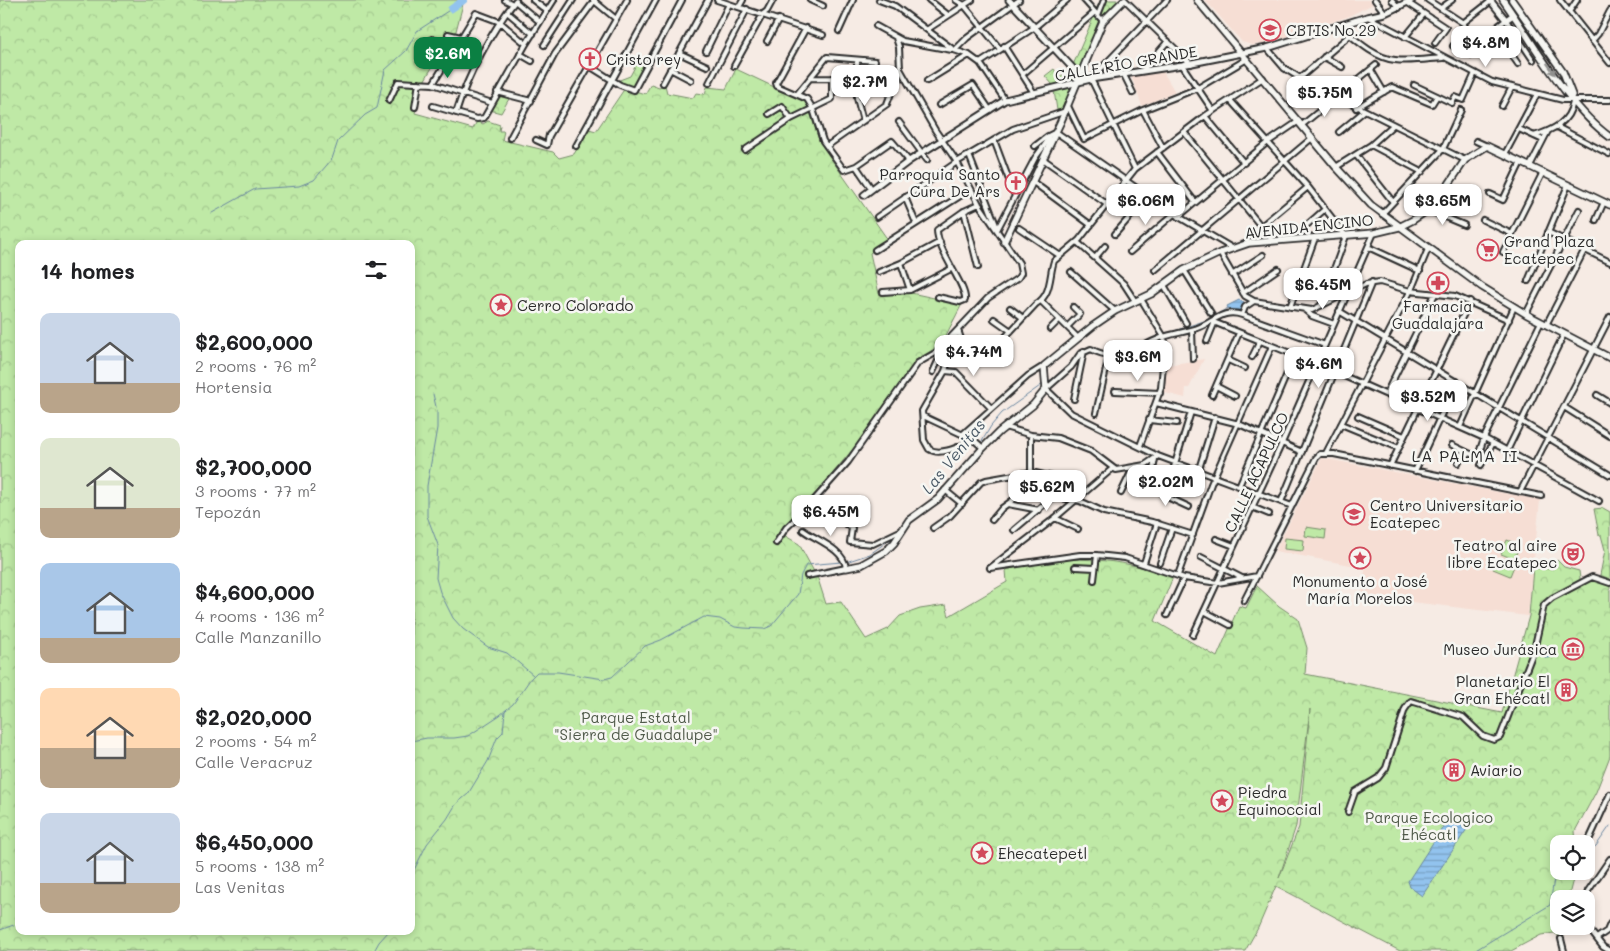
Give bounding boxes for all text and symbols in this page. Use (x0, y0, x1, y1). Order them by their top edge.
school or university icon: CBTIS No.29 (1258, 18, 1282, 42)
place label: CBTIS No.29 (1286, 20, 1376, 40)
pin: $4.8M (1451, 26, 1521, 68)
text: $4.8M (1462, 31, 1510, 52)
pin: $2.6M (413, 36, 483, 79)
street label: CALLE RÍO GRANDE (1053, 41, 1199, 85)
text: $2.6M (425, 42, 471, 63)
church icon: Cristo rey (578, 47, 602, 71)
place label: Cristo rey (606, 49, 681, 69)
one-way arrow (1546, 62, 1556, 76)
pin: $2.7M (830, 64, 900, 107)
text: $2.7M (842, 70, 888, 91)
pin: $5.75M (1284, 76, 1366, 118)
text: $5.75M (1297, 81, 1353, 102)
place label: Parroquia Santo Cura De Ars (879, 164, 1000, 201)
church icon: Parroquia Santo Cura De Ars (1004, 171, 1028, 195)
pin: $6.06M (1105, 184, 1187, 226)
pin: $3.65M (1402, 184, 1484, 226)
text: $6.06M (1117, 189, 1175, 210)
text: $3.65M (1415, 189, 1471, 210)
street label: AVENIDA ENCINO (1244, 209, 1374, 243)
place label: Grand Plaza Ecatepec (1504, 231, 1595, 268)
supermarket icon: Grand Plaza Ecatepec (1476, 238, 1500, 262)
icon: filters (362, 256, 390, 284)
text: 14 homes (40, 257, 135, 284)
pin: $6.45M (1282, 268, 1364, 310)
pharmacy icon: Farmacia Guadalajara (1426, 271, 1450, 295)
text: $6.45M (1295, 273, 1351, 294)
place icon: Cerro Colorado (489, 293, 513, 317)
place label: Cerro Colorado (517, 295, 633, 315)
place label: Farmacia Guadalajara (1392, 296, 1484, 333)
text: $2,600,000 (195, 328, 313, 355)
icon: home (80, 333, 140, 393)
pin: $4.74M (933, 334, 1015, 377)
text: $4.74M (946, 340, 1002, 361)
pin: $3.6M (1103, 340, 1173, 382)
text: $3.6M (1114, 345, 1162, 366)
pin: $4.6M (1284, 346, 1354, 389)
text: $4.6M (1295, 352, 1343, 373)
text: 2 rooms · 76 m² (195, 355, 316, 376)
text: Hortensia (195, 376, 272, 397)
pin: $3.52M (1387, 380, 1469, 422)
text: $3.52M (1400, 385, 1456, 406)
street label: CALLE ACAPULCO (1219, 409, 1293, 535)
water label: Las Venitas (916, 414, 990, 498)
district label: LA PALMA II (1412, 445, 1518, 466)
text: $2,700,000 (195, 453, 312, 480)
icon: home (80, 458, 140, 518)
pin: $2.02M (1125, 464, 1207, 507)
pin: $5.62M (1006, 470, 1088, 512)
text: $2.02M (1138, 470, 1194, 491)
text: $5.62M (1019, 475, 1075, 496)
text: 3 rooms · 77 m² (195, 480, 316, 501)
pin: $6.45M (790, 494, 872, 537)
place label: Centro Universitario Ecatepec (1370, 495, 1523, 532)
text: $6.45M (803, 500, 859, 521)
text: Tepozán (195, 501, 261, 522)
school or university icon: Centro Universitario Ecatepec (1342, 502, 1366, 526)
place label: Teatro al aire libre Ecatepec (1447, 535, 1557, 572)
theatre icon: Teatro al aire libre Ecatepec (1561, 542, 1585, 566)
place icon: Monumento a José María Morelos (1348, 546, 1372, 570)
place label: Monumento a José María Morelos (1292, 571, 1428, 608)
text: $4,600,000 (195, 578, 314, 605)
icon: home (80, 583, 140, 643)
text: 4 rooms · 136 m² (195, 605, 324, 626)
text: Calle Manzanillo (195, 626, 321, 647)
museum icon: Museo Jurásica (1561, 637, 1585, 661)
place label: Museo Jurásica (1443, 639, 1557, 659)
place label: Planetario El Gran Ehécatl (1454, 671, 1550, 708)
building icon: Planetario El Gran Ehécatl (1554, 678, 1578, 702)
text: $2,020,000 (195, 703, 312, 730)
park label: Parque Estatal "Sierra de Guadalupe" (554, 707, 718, 744)
icon: home (80, 708, 140, 768)
text: 2 rooms · 54 m² (195, 730, 316, 751)
text: Calle Veracruz (195, 751, 313, 772)
building icon: Aviario (1442, 758, 1466, 782)
place label: Aviario (1470, 760, 1522, 780)
place label: Piedra Equinoccial (1238, 782, 1322, 819)
place icon: Piedra Equinoccial (1210, 789, 1234, 813)
park label: Parque Ecologico Ehécatl (1365, 807, 1493, 844)
text: $6,450,000 (195, 828, 313, 855)
icon: home (80, 833, 140, 893)
map controls (1550, 835, 1595, 935)
button: locate (1550, 835, 1595, 880)
place icon: Ehecatepetl (970, 841, 994, 865)
place label: Ehecatepetl (998, 843, 1087, 863)
text: 5 rooms · 138 m² (195, 855, 324, 876)
text: Las Venitas (195, 876, 285, 897)
button: layers (1550, 890, 1595, 935)

